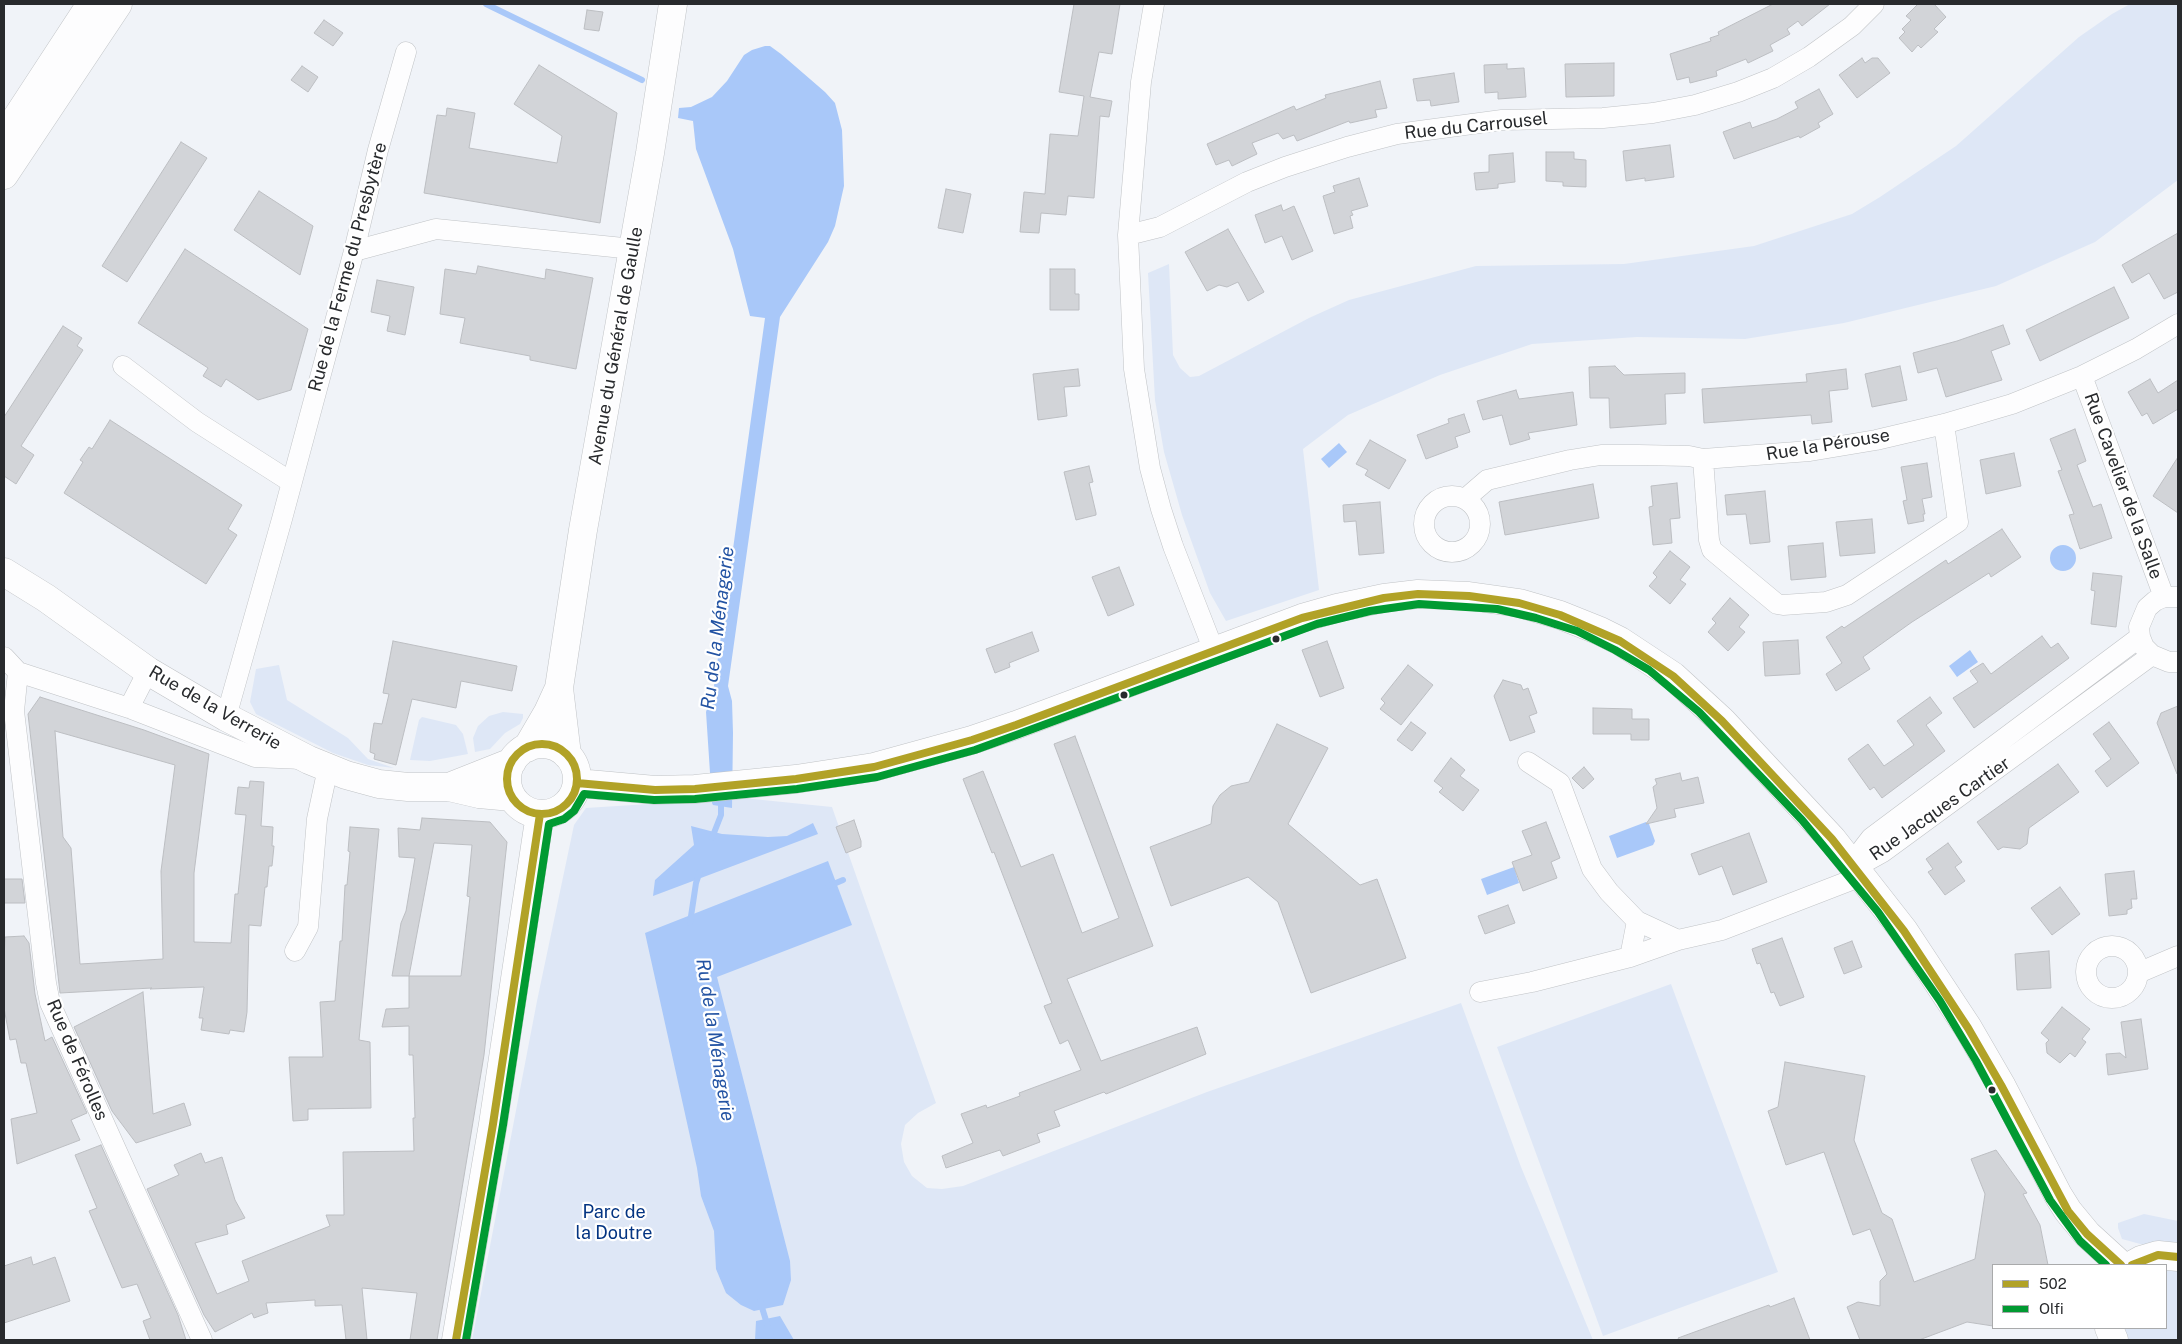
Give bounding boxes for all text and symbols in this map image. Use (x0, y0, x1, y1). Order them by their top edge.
street label: Rue du Carrousel (1403, 108, 1549, 144)
street label: Rue de la Ferme du Presbytère (304, 140, 392, 394)
street label: Avenue du Général de Gaulle (584, 225, 648, 467)
street label: Rue Cavelier de la Salle (2079, 390, 2167, 582)
street label: Rue la Pérouse (1765, 425, 1891, 465)
water label: Ru de la Ménagerie (697, 545, 739, 711)
unlabelled marker (1271, 634, 1281, 644)
street label: Rue de la Verrerie (145, 661, 285, 755)
unlabelled marker (1119, 690, 1129, 700)
street label: Rue Jacques Cartier (1866, 752, 2014, 866)
water label: Ru de la Ménagerie (691, 957, 739, 1123)
street label: Rue de Férolles (42, 996, 112, 1124)
unlabelled marker (1987, 1085, 1997, 1095)
park label: Parc de la Doutre (576, 1201, 652, 1244)
legend (1992, 1264, 2167, 1329)
text: 502 (2039, 1275, 2067, 1292)
text: Olfi (2039, 1300, 2064, 1317)

